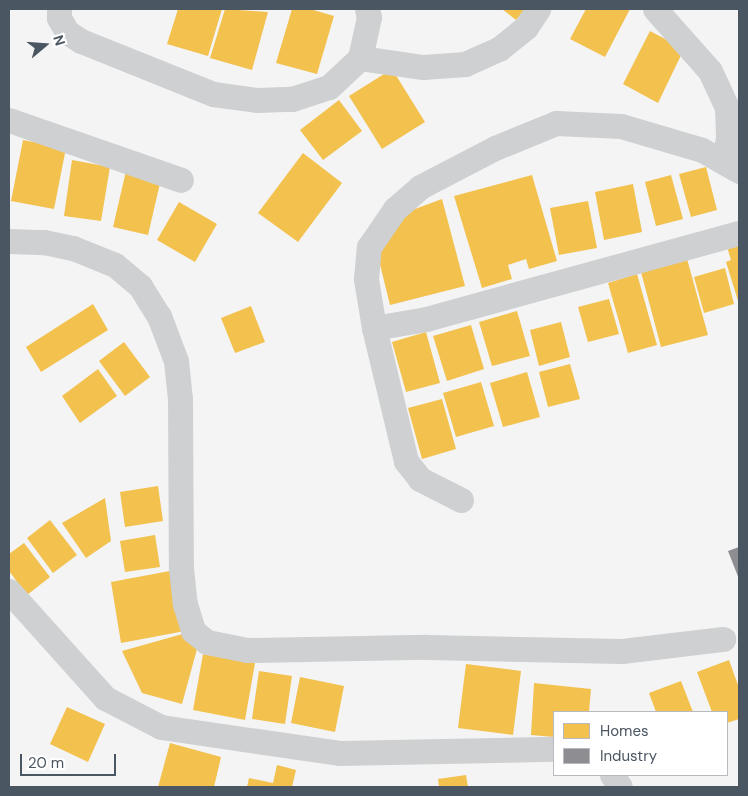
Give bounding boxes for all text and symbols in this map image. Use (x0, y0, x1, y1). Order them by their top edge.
north arrow (20, 20, 70, 70)
text: N (49, 33, 69, 48)
legend (553, 711, 728, 776)
text: Homes (600, 721, 649, 741)
scale bar (22, 744, 119, 776)
text: Industry (600, 746, 657, 766)
text: 20 m (28, 753, 64, 773)

